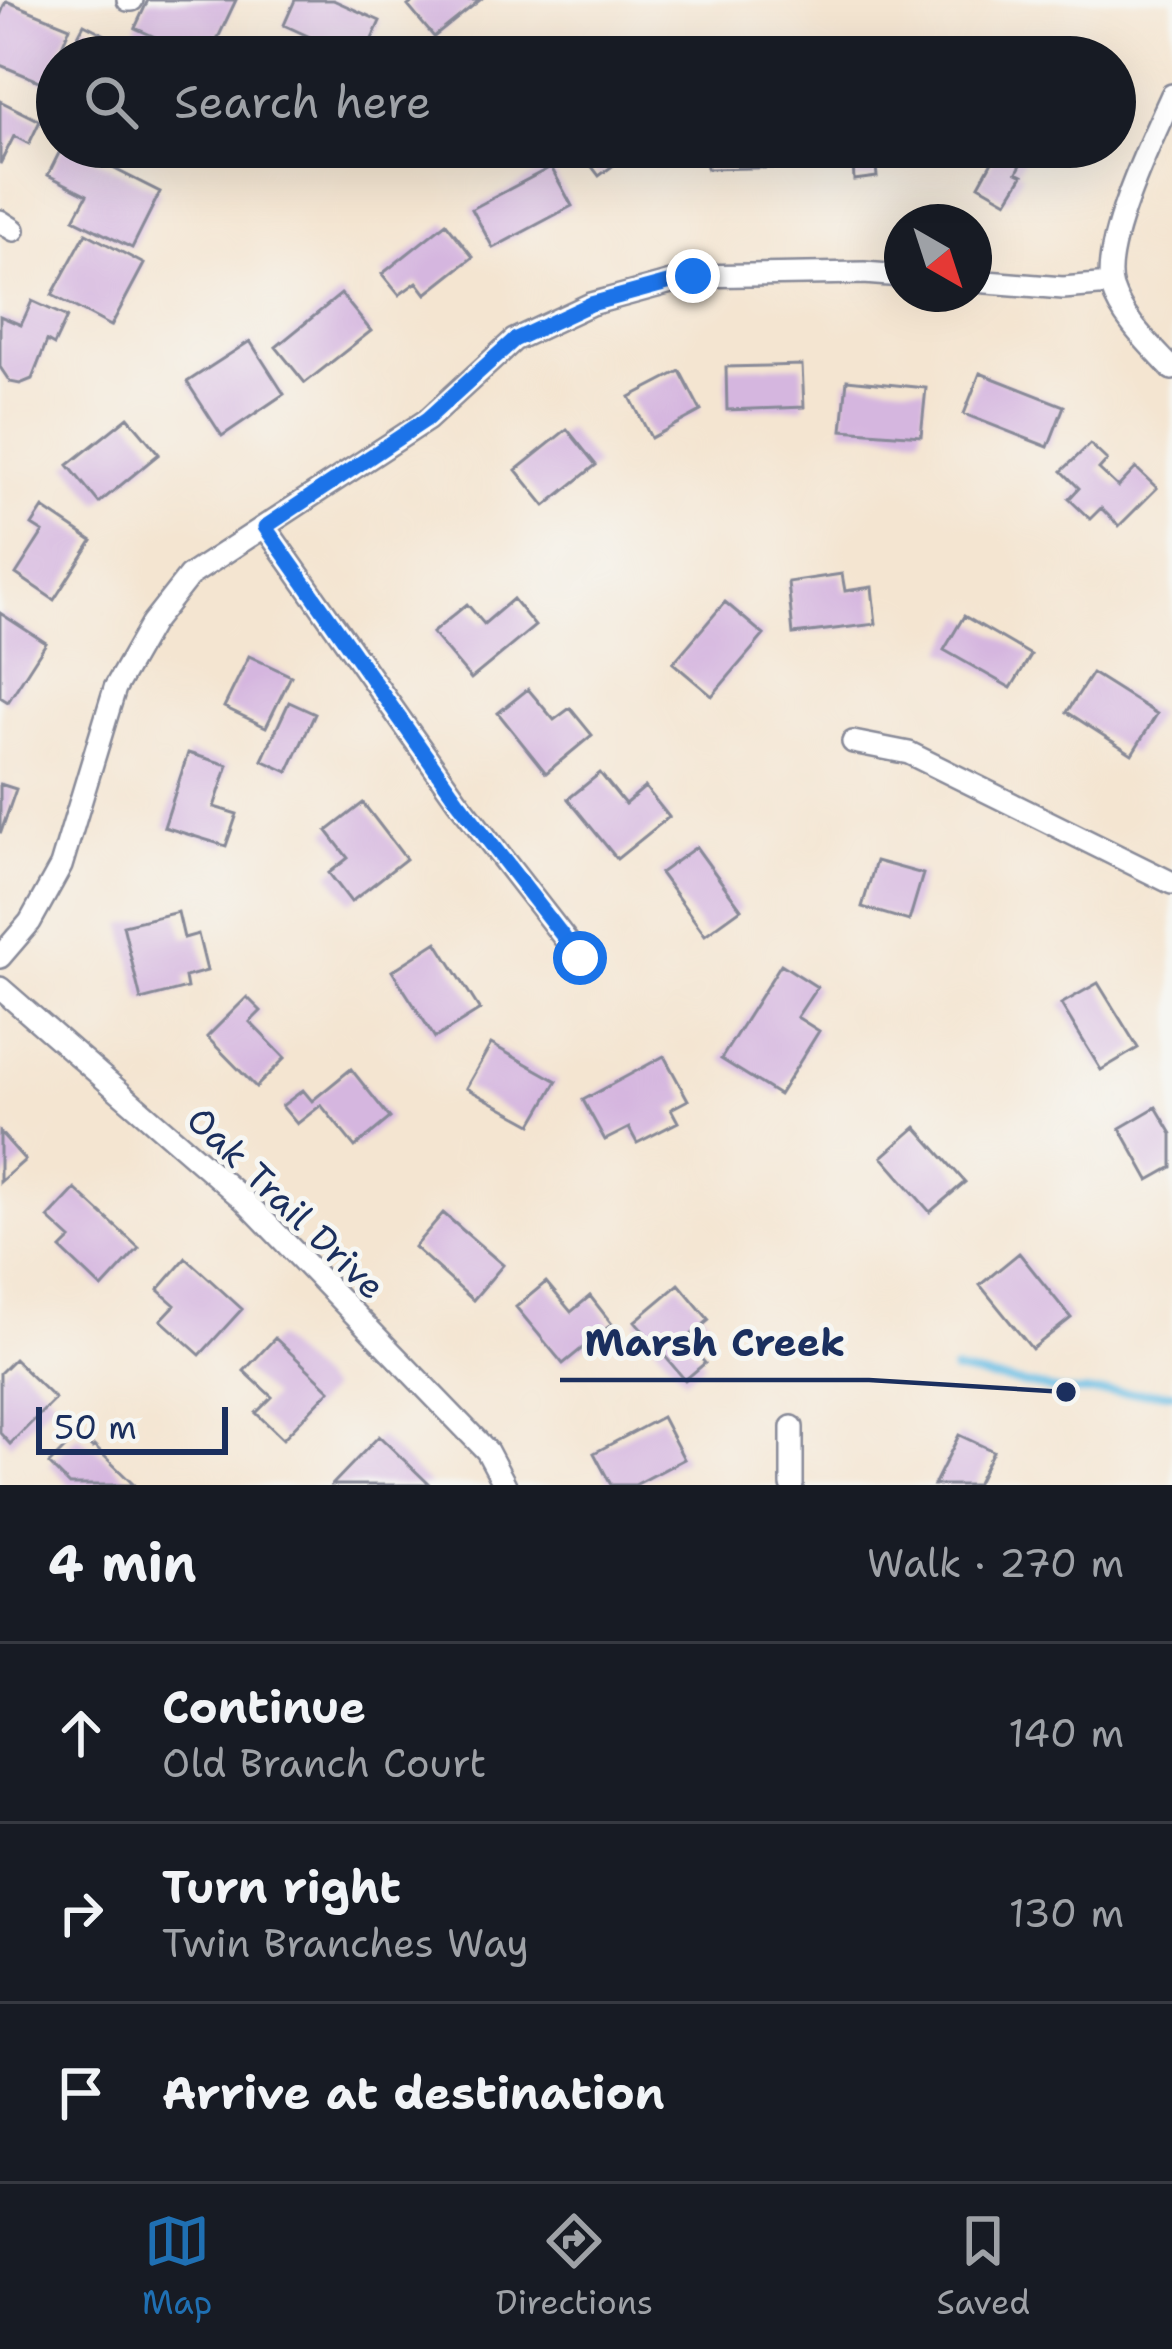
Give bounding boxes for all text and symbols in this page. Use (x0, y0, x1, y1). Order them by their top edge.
search box (36, 36, 1136, 168)
icon: search (78, 69, 144, 135)
text: Search here (174, 72, 431, 132)
north arrow (884, 204, 992, 312)
route end (666, 249, 720, 303)
route start (553, 931, 607, 985)
street label: Oak Trail Drive (176, 1096, 396, 1310)
callout: Marsh Creek (560, 1305, 869, 1380)
text: Marsh Creek (585, 1316, 845, 1368)
scale bar (36, 1401, 228, 1454)
text: 50 m (54, 1405, 137, 1450)
text: 4 min (48, 1529, 197, 1597)
text: Walk · 270 m (867, 1537, 1124, 1589)
text: Continue (162, 1677, 366, 1737)
icon: ahead (48, 1700, 114, 1766)
text: 140 m (1008, 1707, 1124, 1759)
text: Old Branch Court (162, 1737, 486, 1789)
text: Turn right (162, 1857, 401, 1917)
icon: right (48, 1880, 114, 1946)
text: 130 m (1009, 1887, 1124, 1939)
text: Twin Branches Way (162, 1917, 529, 1969)
icon: arrive (48, 2060, 114, 2126)
text: Arrive at destination (162, 2063, 665, 2123)
tab: Map (142, 2208, 212, 2325)
tab: Directions (496, 2208, 653, 2325)
tab: Saved (937, 2208, 1030, 2325)

